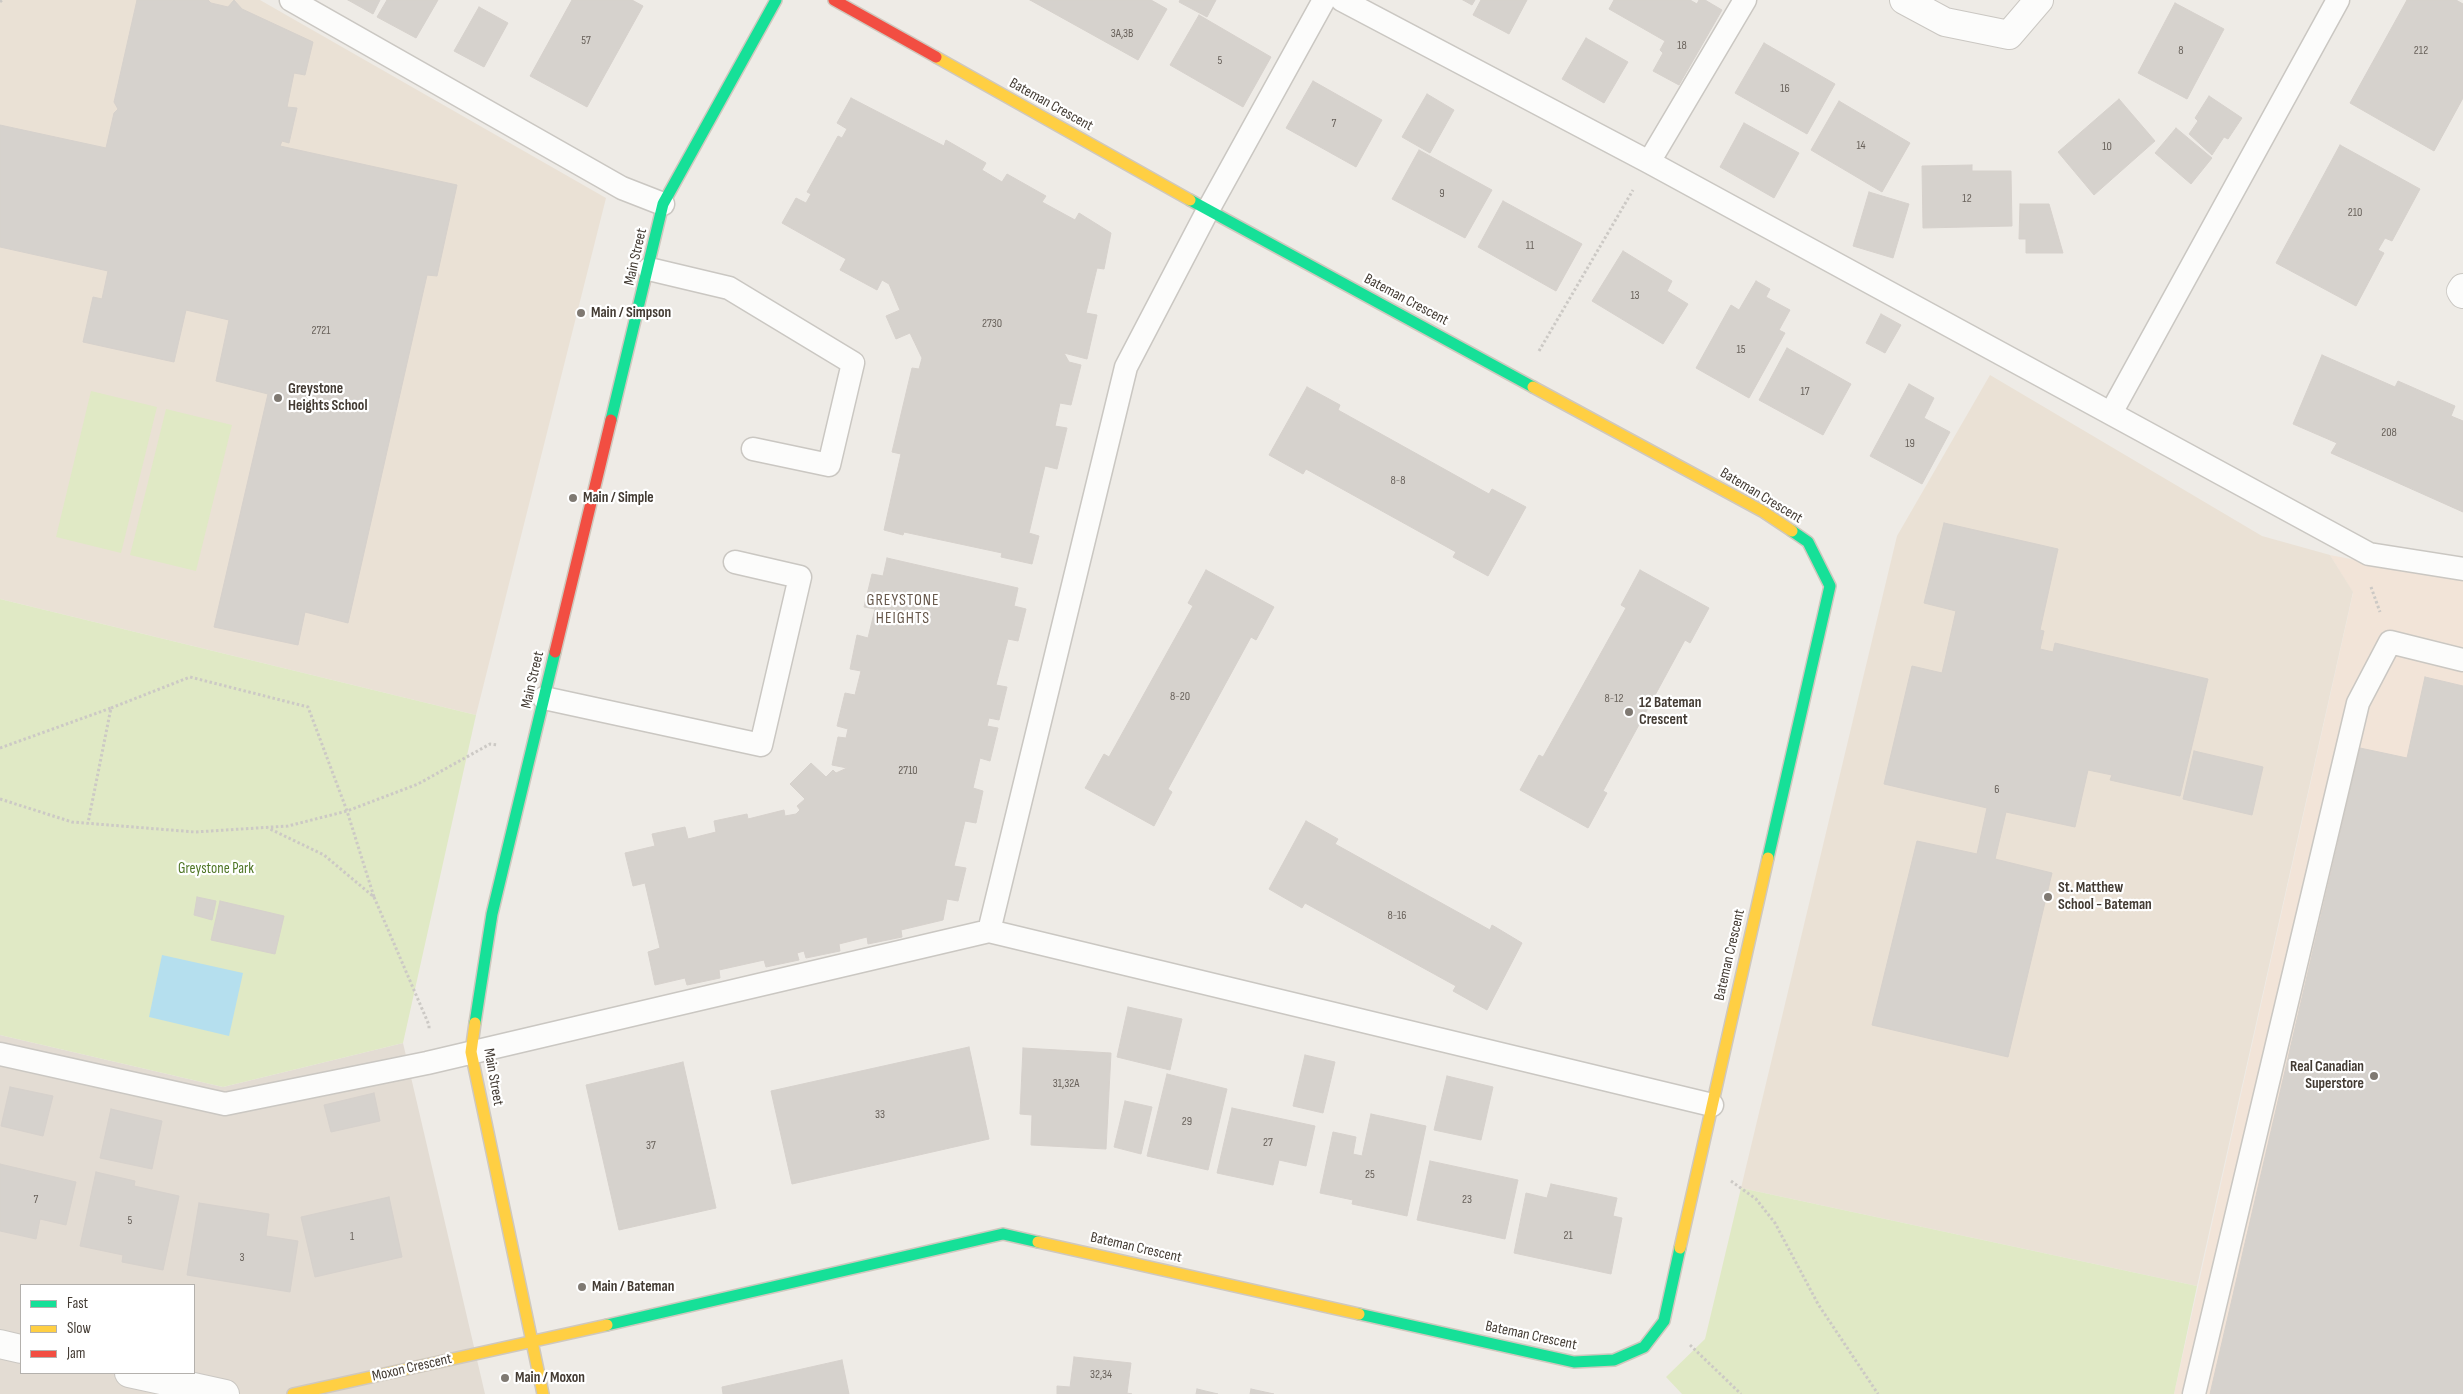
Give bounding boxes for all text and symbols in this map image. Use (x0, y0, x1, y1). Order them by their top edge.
house number: 3A,3B (1111, 27, 1133, 41)
house number: 57 (581, 34, 591, 48)
house number: 18 (1677, 39, 1687, 53)
house number: 8 (2178, 44, 2184, 58)
house number: 212 (2414, 44, 2428, 58)
house number: 5 (1218, 54, 1222, 68)
street label: Bateman Crescent (1006, 75, 1096, 135)
house number: 16 (1780, 82, 1790, 96)
house number: 7 (1332, 117, 1336, 131)
house number: 14 (1856, 139, 1866, 153)
house number: 10 (2102, 140, 2112, 154)
house number: 9 (1439, 187, 1445, 201)
house number: 12 (1962, 192, 1972, 206)
house number: 210 (2348, 206, 2362, 220)
street label: Main Street (621, 227, 651, 287)
house number: 11 (1526, 239, 1534, 253)
street label: Bateman Crescent (1361, 270, 1451, 330)
house number: 13 (1630, 289, 1640, 303)
place label: Main / Simpson (591, 304, 671, 322)
marker: Main / Simpson (575, 307, 587, 319)
house number: 2730 (982, 317, 1002, 331)
house number: 2721 (312, 324, 330, 338)
house number: 15 (1736, 343, 1746, 357)
place label: Greystone Heights School (288, 380, 367, 415)
house number: 17 (1801, 385, 1809, 399)
marker: Greystone Heights School (272, 392, 284, 404)
house number: 208 (2381, 426, 2397, 440)
house number: 19 (1905, 437, 1915, 451)
street label: Bateman Crescent (1717, 464, 1805, 528)
house number: 8-8 (1391, 474, 1405, 488)
place label: Main / Simple (583, 489, 654, 507)
marker: Main / Simple (567, 492, 579, 504)
district label: GREYSTONE HEIGHTS (865, 591, 941, 629)
street label: Main Street (518, 650, 548, 710)
house number: 8-20 (1170, 690, 1190, 704)
house number: 8-12 (1605, 692, 1623, 706)
place label: 12 Bateman Crescent (1639, 694, 1701, 729)
marker: 12 Bateman Crescent (1623, 706, 1635, 718)
house number: 2710 (898, 764, 918, 778)
house number: 6 (1994, 783, 2000, 797)
park label: Greystone Park (178, 860, 254, 878)
place label: St. Matthew School - Bateman (2058, 879, 2152, 914)
marker: St. Matthew School - Bateman (2042, 891, 2054, 903)
street label: Bateman Crescent (1711, 908, 1749, 1002)
house number: 8-16 (1387, 909, 1407, 923)
street label: Main Street (479, 1047, 507, 1107)
place label: Real Canadian Superstore (2290, 1058, 2364, 1093)
marker: Real Canadian Superstore (2368, 1070, 2380, 1082)
house number: 31,32A (1053, 1077, 1079, 1091)
house number: 33 (875, 1108, 885, 1122)
house number: 29 (1182, 1115, 1192, 1129)
house number: 27 (1263, 1136, 1273, 1150)
house number: 37 (646, 1139, 656, 1153)
house number: 25 (1365, 1168, 1375, 1182)
house number: 7 (34, 1193, 38, 1207)
house number: 23 (1462, 1193, 1472, 1207)
house number: 5 (128, 1214, 132, 1228)
street label: Bateman Crescent (1089, 1229, 1183, 1267)
house number: 21 (1563, 1229, 1573, 1243)
house number: 1 (350, 1230, 354, 1244)
house number: 3 (239, 1251, 245, 1265)
place label: Main / Bateman (592, 1278, 674, 1296)
marker: Main / Bateman (576, 1281, 588, 1293)
legend (20, 1284, 195, 1374)
text: Fast (67, 1294, 88, 1313)
street label: Bateman Crescent (1484, 1318, 1578, 1354)
text: Slow (67, 1319, 91, 1338)
text: Jam (67, 1344, 85, 1363)
street label: Moxon Crescent (370, 1350, 454, 1386)
house number: 32,34 (1090, 1368, 1112, 1382)
place label: Main / Moxon (515, 1369, 585, 1387)
marker: Main / Moxon (499, 1372, 511, 1384)

